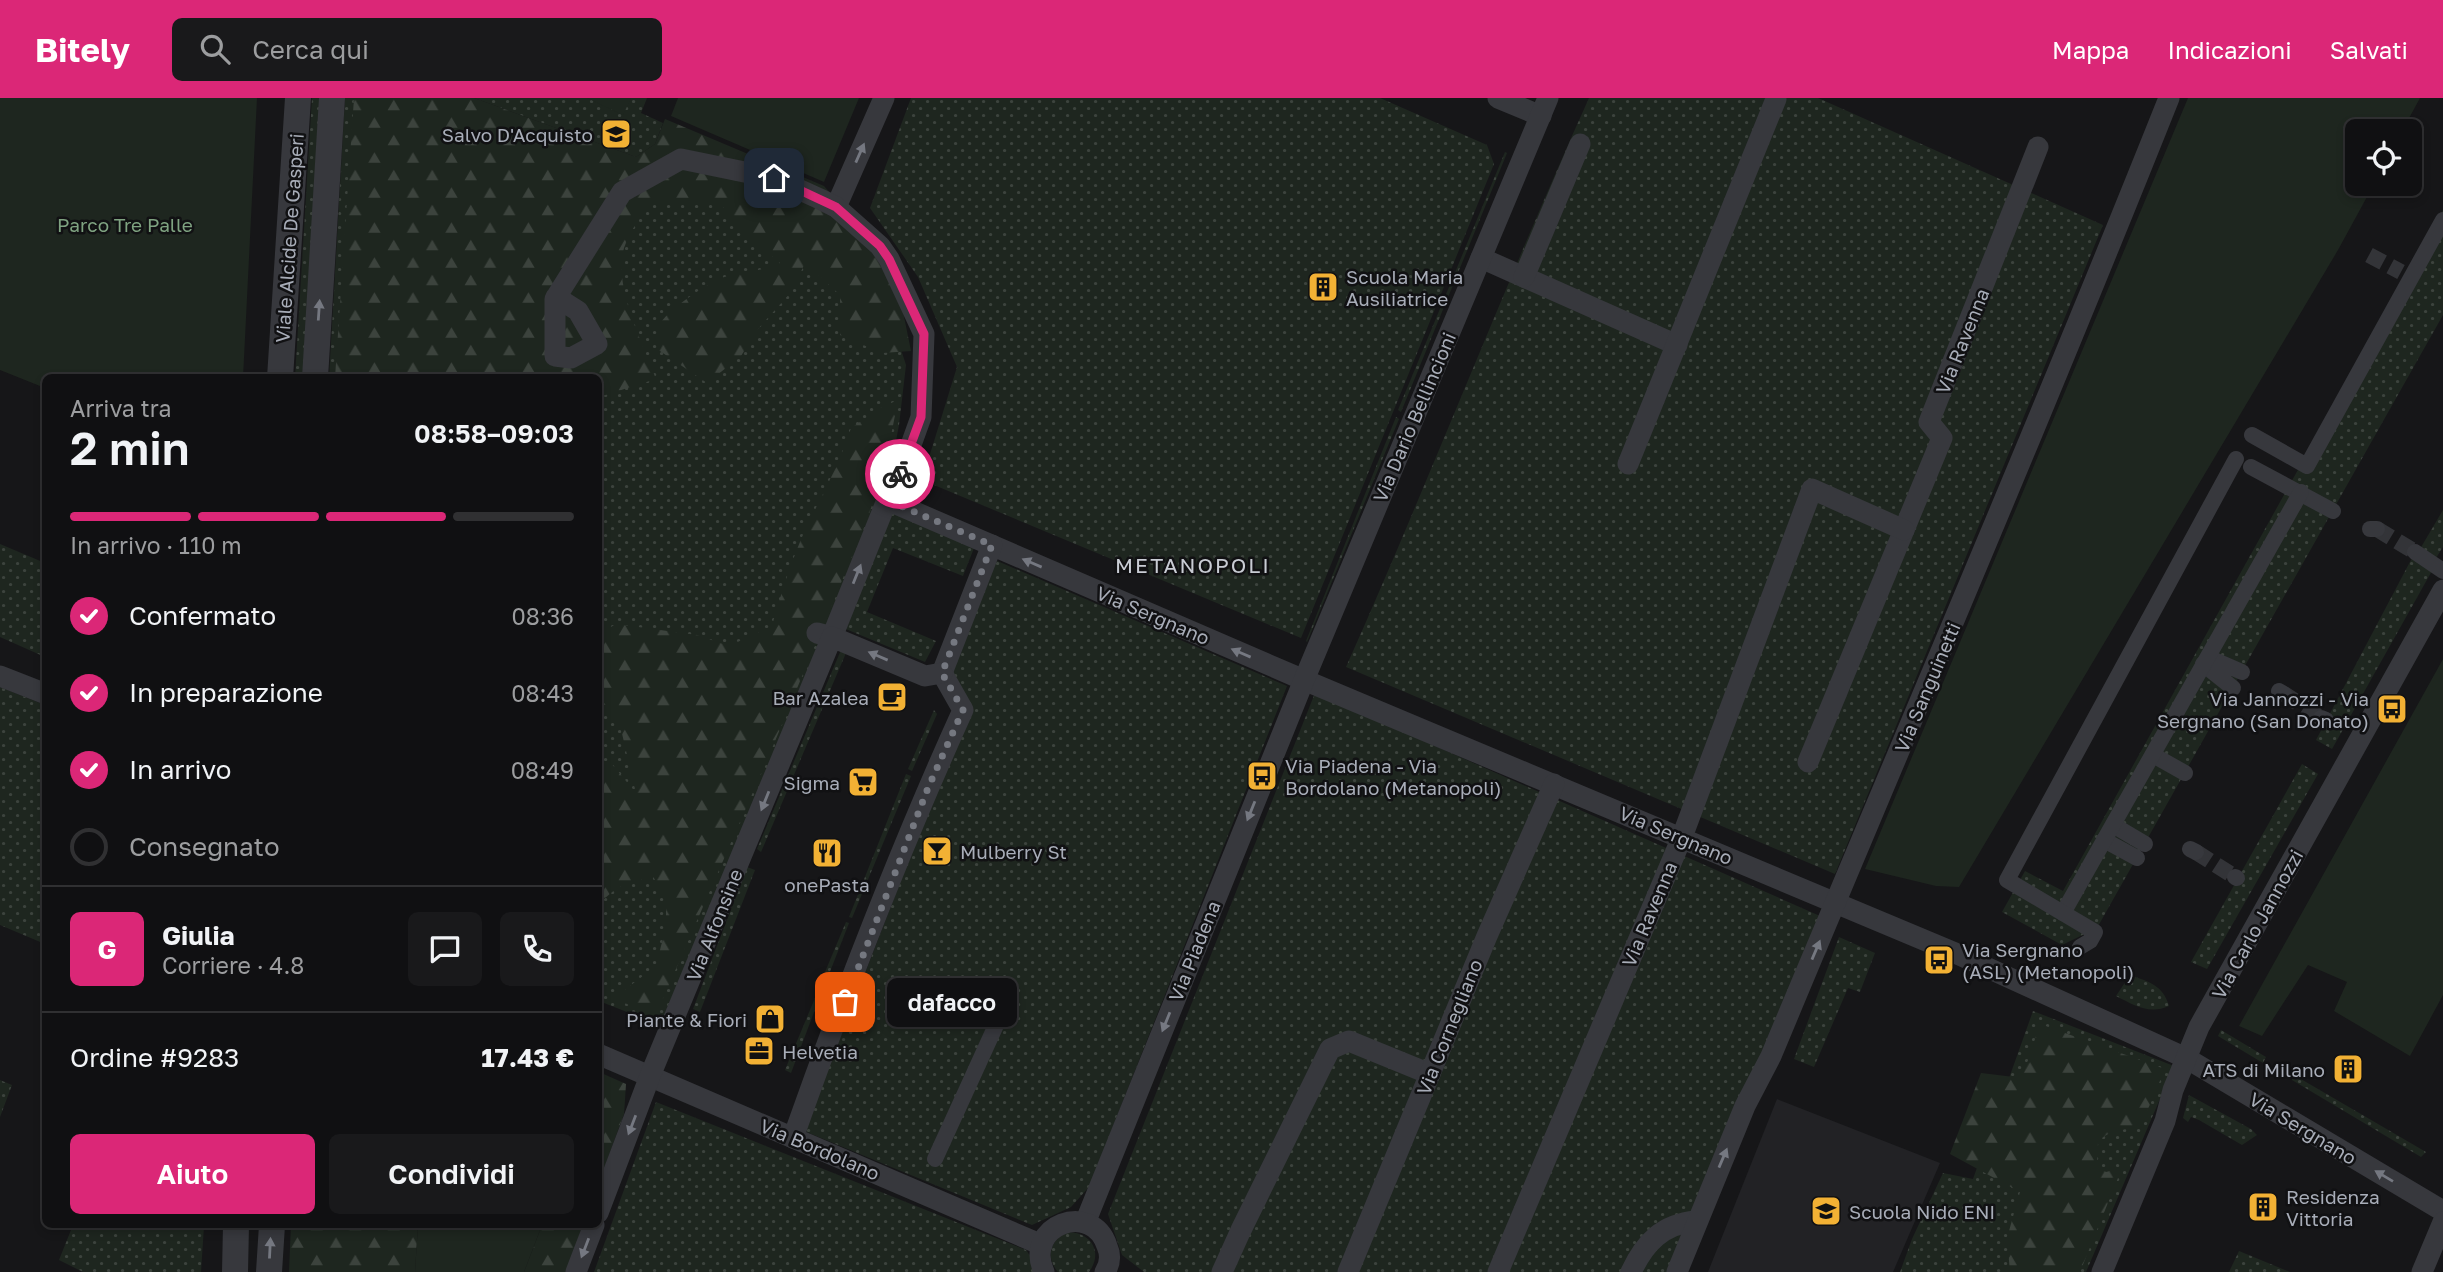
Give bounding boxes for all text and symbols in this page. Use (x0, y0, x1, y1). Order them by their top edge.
search box (172, 18, 662, 81)
text: Bitely (35, 30, 130, 69)
icon: search (196, 30, 234, 68)
text: Cerca qui (252, 34, 369, 65)
text: Mappa (2052, 35, 2129, 64)
text: Indicazioni (2167, 35, 2292, 64)
text: Salvati (2330, 35, 2408, 64)
school or university icon: Salvo D'Acquisto (599, 117, 633, 151)
map controls (2345, 119, 2422, 196)
button: locate (2345, 119, 2422, 196)
place label: Salvo D'Acquisto (442, 123, 593, 146)
street label: Viale Alcide De Gasperi (270, 133, 308, 343)
one-way arrow (855, 142, 866, 163)
pin (744, 148, 804, 208)
icon: home (755, 159, 793, 197)
park label: Parco Tre Palle (57, 213, 193, 236)
place label: Scuola Maria Ausiliatrice (1346, 265, 1463, 310)
building icon: Scuola Maria Ausiliatrice (1306, 270, 1340, 304)
street label: Via Ravenna (1930, 285, 1994, 397)
one-way arrow (314, 299, 325, 321)
street label: Via Dario Bellincioni (1368, 329, 1460, 505)
text: Arriva tra (70, 394, 171, 422)
text: 08:58–09:03 (414, 418, 574, 449)
text: 2 min (70, 420, 190, 475)
courier (865, 439, 935, 509)
icon: bike (881, 455, 919, 493)
text: In arrivo · 110 m (70, 531, 242, 559)
district label: METANOPOLI (1115, 552, 1271, 578)
one-way arrow (1022, 557, 1042, 569)
one-way arrow (852, 563, 863, 584)
street label: Via Sergnano (1093, 581, 1213, 649)
icon: check (70, 597, 108, 635)
text: Confermato (129, 600, 276, 631)
text: 08:36 (511, 602, 574, 630)
street label: Via Sanguinetti (1889, 619, 1965, 755)
one-way arrow (1231, 647, 1251, 659)
one-way arrow (868, 650, 889, 661)
icon: check (70, 674, 108, 712)
text: In preparazione (129, 677, 323, 708)
text: 08:43 (511, 679, 574, 707)
cafe icon: Bar Azalea (875, 680, 909, 714)
place label: Bar Azalea (772, 686, 869, 709)
place label: Via Jannozzi - Via Sergnano (San Donato) (2157, 687, 2369, 732)
bus stop icon: Via Jannozzi - Via Sergnano (San Donato) (2375, 692, 2409, 726)
icon: check (70, 751, 108, 789)
text: In arrivo (129, 754, 231, 785)
place label: Via Piadena - Via Bordolano (Metanopoli) (1285, 754, 1502, 799)
text: 08:49 (511, 756, 574, 784)
bus stop icon: Via Piadena - Via Bordolano (Metanopoli) (1245, 759, 1279, 793)
supermarket icon: Sigma (846, 765, 880, 799)
place label: Sigma (784, 771, 840, 794)
one-way arrow (759, 791, 770, 812)
one-way arrow (1245, 801, 1256, 822)
street label: Via Sergnano (1616, 801, 1736, 869)
text: Consegnato (129, 831, 280, 862)
bar icon: Mulberry St (920, 834, 954, 868)
restaurant icon: onePasta (810, 836, 844, 870)
place label: Mulberry St (960, 840, 1067, 863)
street label: Via Carlo Jannozzi (2206, 845, 2308, 1003)
street label: Via Ravenna (1617, 858, 1681, 970)
street label: Via Alfonsine (681, 865, 747, 985)
place label: onePasta (784, 873, 870, 896)
street label: Via Piadena (1163, 897, 1225, 1005)
button: chat (408, 912, 482, 986)
button: phone (500, 912, 574, 986)
text: Giulia (162, 920, 235, 951)
text: G (97, 934, 117, 965)
place label: Via Sergnano (ASL) (Metanopoli) (1962, 938, 2134, 983)
one-way arrow (1810, 939, 1821, 960)
bus stop icon: Via Sergnano (ASL) (Metanopoli) (1922, 943, 1956, 977)
text: Corriere · 4.8 (162, 951, 304, 979)
street label: Via Cornegliano (1411, 956, 1487, 1098)
pin (815, 972, 875, 1032)
callout: dafacco (887, 978, 1016, 1026)
icon: bag (826, 983, 864, 1021)
text: dafacco (908, 988, 996, 1016)
shop icon: Piante & Fiori (753, 1002, 787, 1036)
place label: Piante & Fiori (626, 1008, 747, 1031)
one-way arrow (1160, 1012, 1171, 1033)
office icon: Helvetia (742, 1034, 776, 1068)
place label: Helvetia (782, 1040, 858, 1063)
text: Ordine #9283 (70, 1042, 239, 1073)
text: 17.43 € (481, 1042, 574, 1073)
building icon: ATS di Milano (2331, 1052, 2365, 1086)
place label: ATS di Milano (2202, 1058, 2325, 1081)
street label: Via Sergnano (2245, 1087, 2361, 1169)
street label: Via Bordolano (757, 1113, 883, 1185)
one-way arrow (626, 1114, 637, 1135)
button: Aiuto (70, 1134, 315, 1214)
button: Condividi (329, 1134, 574, 1214)
one-way arrow (1718, 1147, 1729, 1168)
one-way arrow (2375, 1170, 2394, 1182)
place label: Residenza Vittoria (2286, 1185, 2380, 1230)
building icon: Residenza Vittoria (2246, 1190, 2280, 1224)
school or university icon: Scuola Nido ENI (1809, 1194, 1843, 1228)
place label: Scuola Nido ENI (1849, 1200, 1995, 1223)
one-way arrow (265, 1237, 276, 1259)
one-way arrow (579, 1238, 590, 1259)

